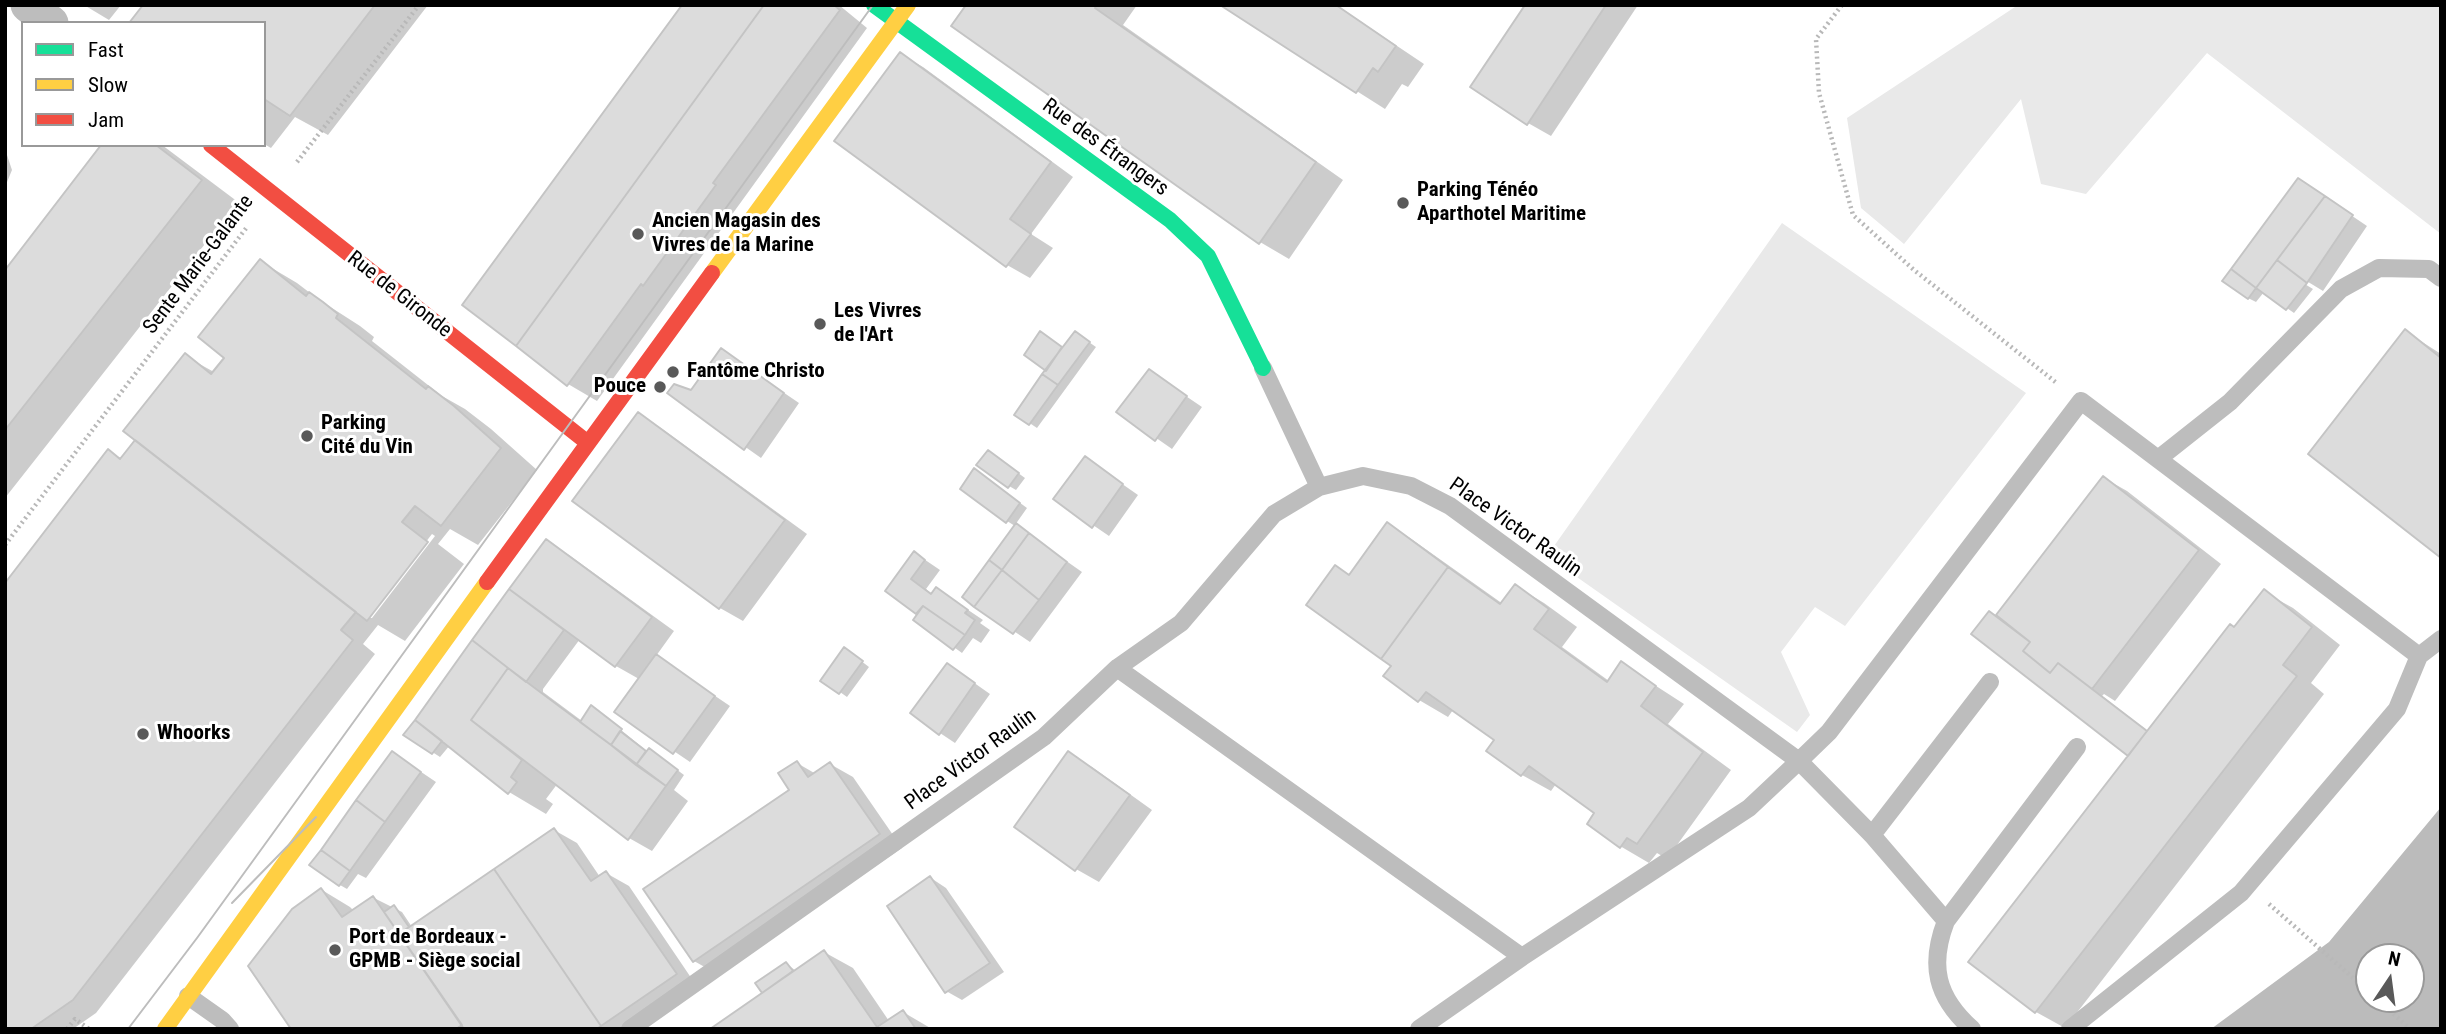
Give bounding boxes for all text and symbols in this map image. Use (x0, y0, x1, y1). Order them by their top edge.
legend (21, 21, 266, 147)
text: Fast (88, 38, 124, 62)
text: Slow (88, 73, 128, 97)
street label: Rue des Étrangers (1037, 94, 1173, 202)
text: Jam (88, 108, 124, 132)
place label: Parking Ténéo Aparthotel Maritime (1417, 178, 1586, 228)
street label: Sente Marie-Galante (139, 191, 259, 339)
marker: Parking Ténéo Aparthotel Maritime (1395, 195, 1411, 211)
place label: Ancien Magasin des Vivres de la Marine (652, 209, 821, 259)
marker: Ancien Magasin des Vivres de la Marine (630, 226, 646, 242)
street label: Rue de Gironde (342, 246, 456, 344)
place label: Les Vivres de l'Art (834, 299, 922, 349)
marker: Les Vivres de l'Art (812, 316, 828, 332)
place label: Fantôme Christo (687, 359, 825, 385)
marker: Fantôme Christo (665, 364, 681, 380)
place label: Pouce (594, 374, 646, 400)
marker: Pouce (652, 379, 668, 395)
place label: Parking Cité du Vin (321, 411, 413, 461)
marker: Parking Cité du Vin (299, 428, 315, 444)
street label: Place Victor Raulin (1444, 473, 1586, 583)
street label: Place Victor Raulin (900, 704, 1042, 816)
place label: Whoorks (157, 721, 230, 747)
marker: Whoorks (135, 726, 151, 742)
place label: Port de Bordeaux - GPMB - Siège social (349, 925, 520, 975)
marker: Port de Bordeaux - GPMB - Siège social (327, 942, 343, 958)
north arrow (2355, 943, 2425, 1013)
text: N (2386, 946, 2403, 972)

